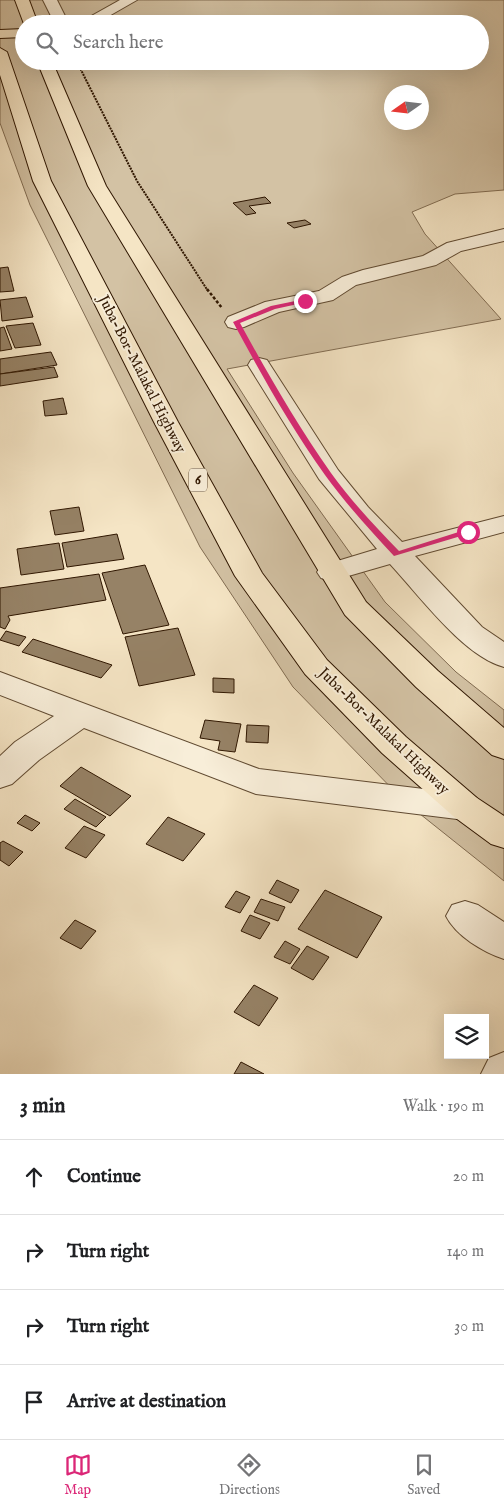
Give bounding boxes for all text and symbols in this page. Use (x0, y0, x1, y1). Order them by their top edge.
search box (15, 15, 489, 70)
icon: search (33, 29, 61, 57)
text: Search here (73, 31, 164, 55)
north arrow (384, 85, 429, 130)
street label: Juba-Bor-Malakal Highway (93, 290, 190, 457)
route end (294, 290, 317, 313)
road number: 6 (189, 468, 207, 492)
route start (457, 521, 480, 544)
street label: Juba-Bor-Malakal Highway (313, 662, 454, 799)
map controls (444, 1014, 489, 1059)
button: layers (444, 1014, 489, 1059)
text: 3 min (20, 1093, 65, 1120)
text: Walk · 190 m (403, 1097, 484, 1117)
icon: ahead (20, 1163, 48, 1191)
text: Continue (67, 1165, 141, 1189)
text: 20 m (453, 1167, 484, 1187)
icon: right (20, 1238, 48, 1266)
text: Turn right (67, 1240, 149, 1264)
text: 140 m (446, 1242, 484, 1262)
icon: right (20, 1313, 48, 1341)
text: Turn right (67, 1315, 149, 1339)
text: 30 m (454, 1317, 484, 1337)
icon: arrive (20, 1388, 48, 1416)
text: Arrive at destination (67, 1390, 226, 1414)
tab: Map (64, 1451, 92, 1499)
tab: Directions (219, 1451, 280, 1499)
tab: Saved (407, 1451, 440, 1499)

